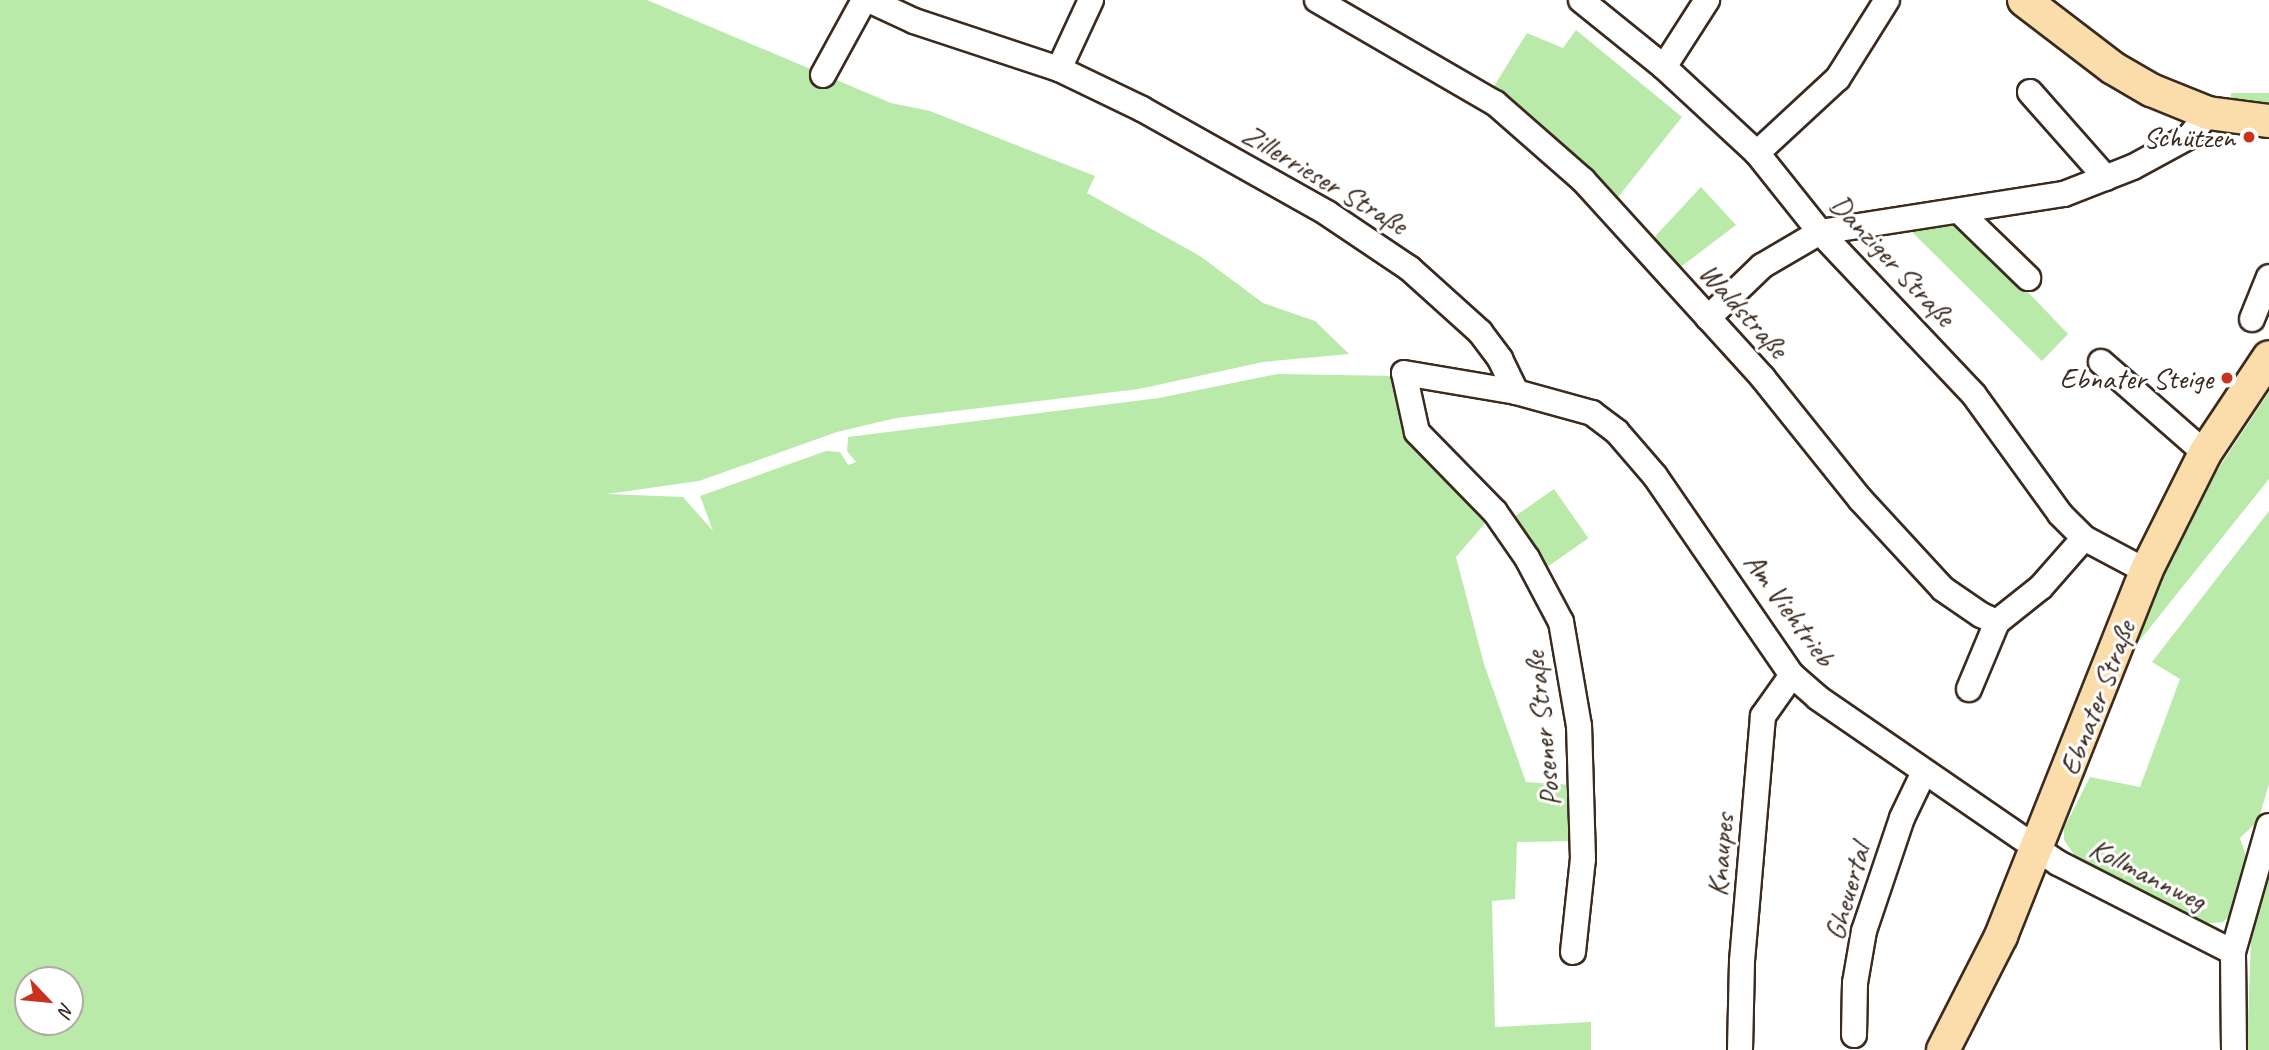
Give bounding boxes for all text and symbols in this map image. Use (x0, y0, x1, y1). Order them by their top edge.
street label: Zillerrieser Straße (1236, 115, 1414, 243)
place label: Schützen (2143, 119, 2235, 155)
marker: Schützen (2241, 129, 2257, 145)
street label: Danziger Straße (1822, 186, 1964, 334)
street label: Waldstraße (1692, 255, 1796, 365)
place label: Ebnater Steige (2059, 360, 2213, 396)
marker: Ebnater Steige (2219, 370, 2235, 386)
street label: Am Viehtrieb (1737, 545, 1843, 673)
street label: Ebnater Straße (2051, 615, 2143, 781)
street label: Posener Straße (1516, 650, 1568, 808)
street label: Knaupes (1698, 812, 1742, 898)
street label: Kollmannweg (2084, 829, 2212, 919)
street label: Gheuertal (1816, 840, 1878, 944)
north arrow (14, 966, 84, 1036)
text: N (53, 999, 79, 1020)

